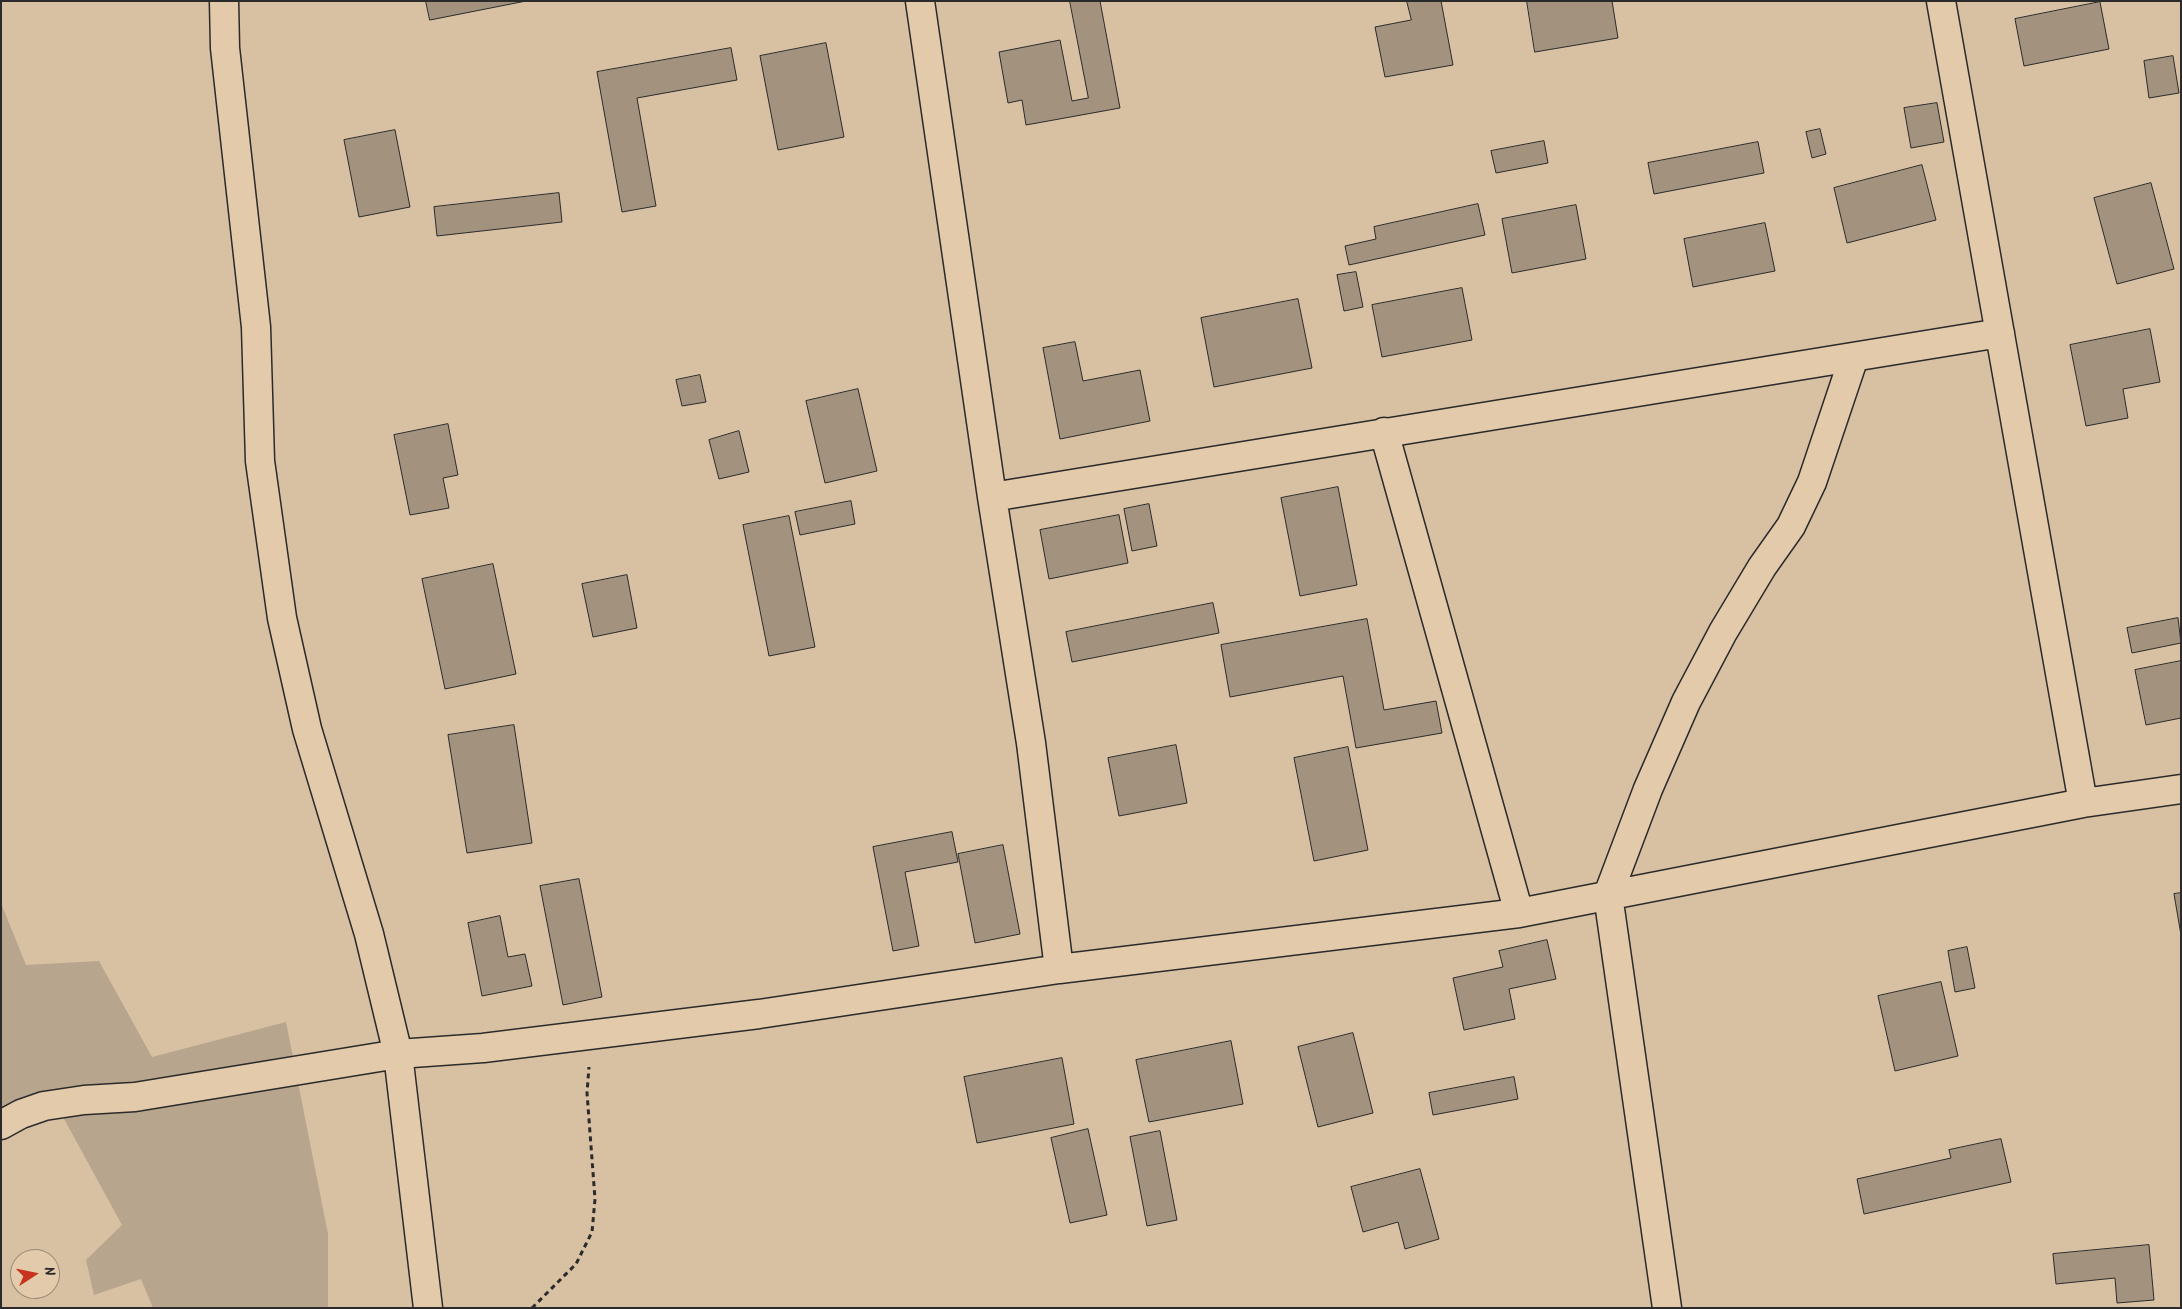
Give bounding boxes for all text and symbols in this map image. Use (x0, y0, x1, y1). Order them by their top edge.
north arrow (10, 1249, 60, 1299)
text: N (37, 1265, 60, 1278)

